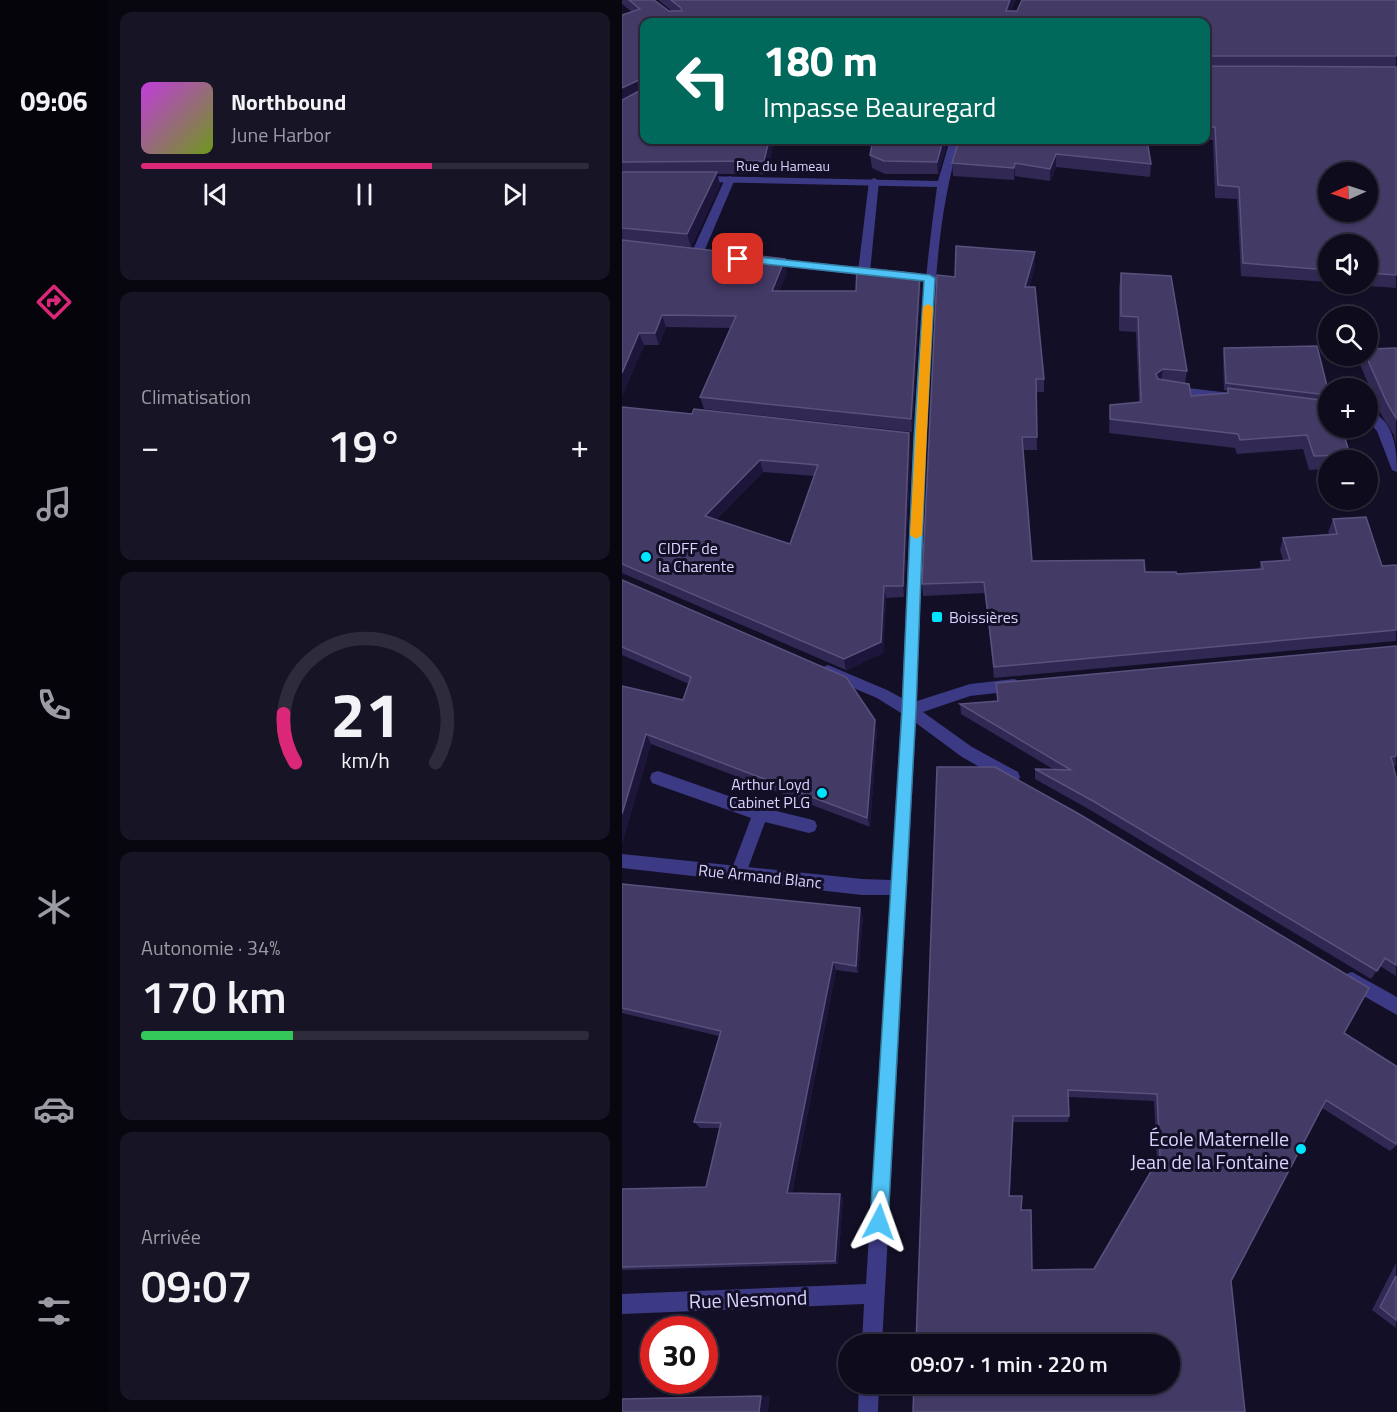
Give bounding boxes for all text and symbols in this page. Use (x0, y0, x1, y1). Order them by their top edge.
text: 180 m (763, 28, 878, 92)
icon: left (664, 42, 742, 120)
text: 09:06 (20, 80, 88, 121)
text: Northbound (231, 85, 346, 119)
text: Impasse Beauregard (763, 86, 996, 127)
text: June Harbor (231, 119, 331, 150)
street label: Rue du Hameau (736, 155, 830, 176)
north arrow (1318, 162, 1378, 222)
map controls (1318, 162, 1378, 510)
icon: previous (199, 178, 232, 211)
icon: pause (348, 178, 381, 211)
icon: next (498, 178, 531, 211)
pin (712, 233, 763, 284)
button: sound (1318, 234, 1378, 294)
icon: arrive (721, 242, 754, 275)
icon: directions (33, 281, 75, 323)
button: search (1318, 306, 1378, 366)
button: + (1318, 378, 1378, 438)
text: Climatisation (141, 381, 251, 412)
text: 19° (327, 411, 403, 479)
text: − (141, 421, 159, 471)
text: + (571, 421, 589, 471)
button: − (1318, 450, 1378, 510)
icon: music (33, 483, 75, 525)
place label: CIDFF de la Charente (658, 536, 734, 578)
marker: CIDFF de la Charente (639, 550, 653, 564)
place label: Boissières (949, 605, 1018, 629)
marker: Boissières (930, 610, 944, 624)
text: 21 (330, 666, 400, 761)
icon: phone (33, 684, 75, 726)
text: km/h (341, 744, 389, 776)
place label: Arthur Loyd Cabinet PLG (729, 772, 810, 814)
marker: Arthur Loyd Cabinet PLG (815, 786, 829, 800)
street label: Rue Armand Blanc (697, 858, 823, 894)
icon: climate (33, 886, 75, 928)
text: Autonomie · 34% (141, 932, 280, 963)
text: 170 km (141, 962, 287, 1030)
icon: car (33, 1088, 75, 1130)
place label: École Maternelle Jean de la Fontaine (1130, 1123, 1289, 1177)
marker: École Maternelle Jean de la Fontaine (1294, 1142, 1308, 1156)
position arrow (847, 1190, 911, 1254)
text: Arrivée (141, 1221, 201, 1252)
text: 09:07 (141, 1251, 253, 1319)
street label: Rue Nesmond (688, 1281, 808, 1317)
icon: filters (33, 1290, 75, 1332)
speed limit sign: 30 (640, 1316, 718, 1394)
text: 09:07 · 1 min · 220 m (910, 1347, 1108, 1381)

